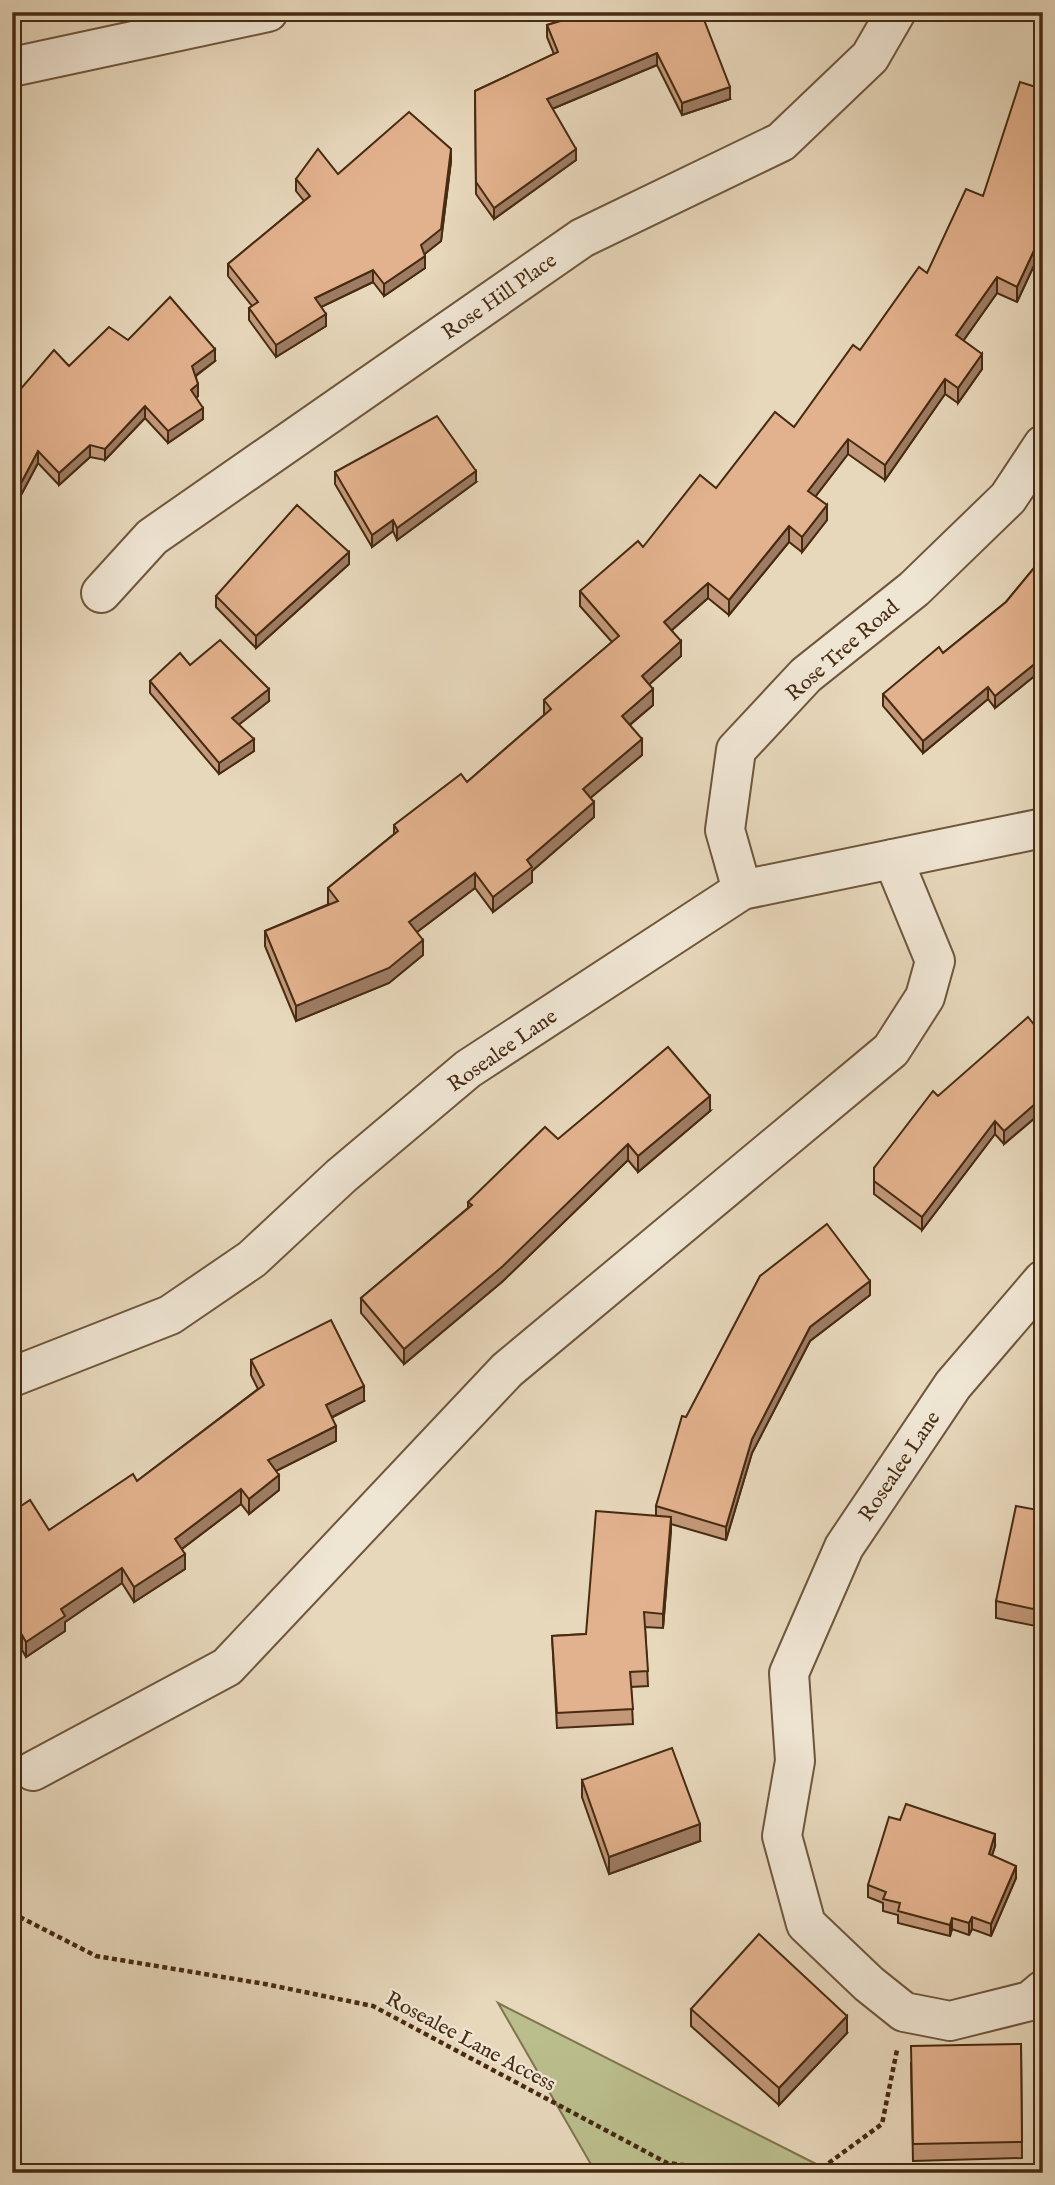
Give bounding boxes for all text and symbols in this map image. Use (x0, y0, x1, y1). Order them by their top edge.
street label: Rose Hill Place (437, 247, 563, 347)
street label: Rose Tree Road (781, 594, 906, 708)
street label: Rosealee Lane (443, 1003, 563, 1099)
street label: Rosealee Lane (853, 1406, 947, 1527)
street label: Rosealee Lane Access (381, 1986, 560, 2099)

